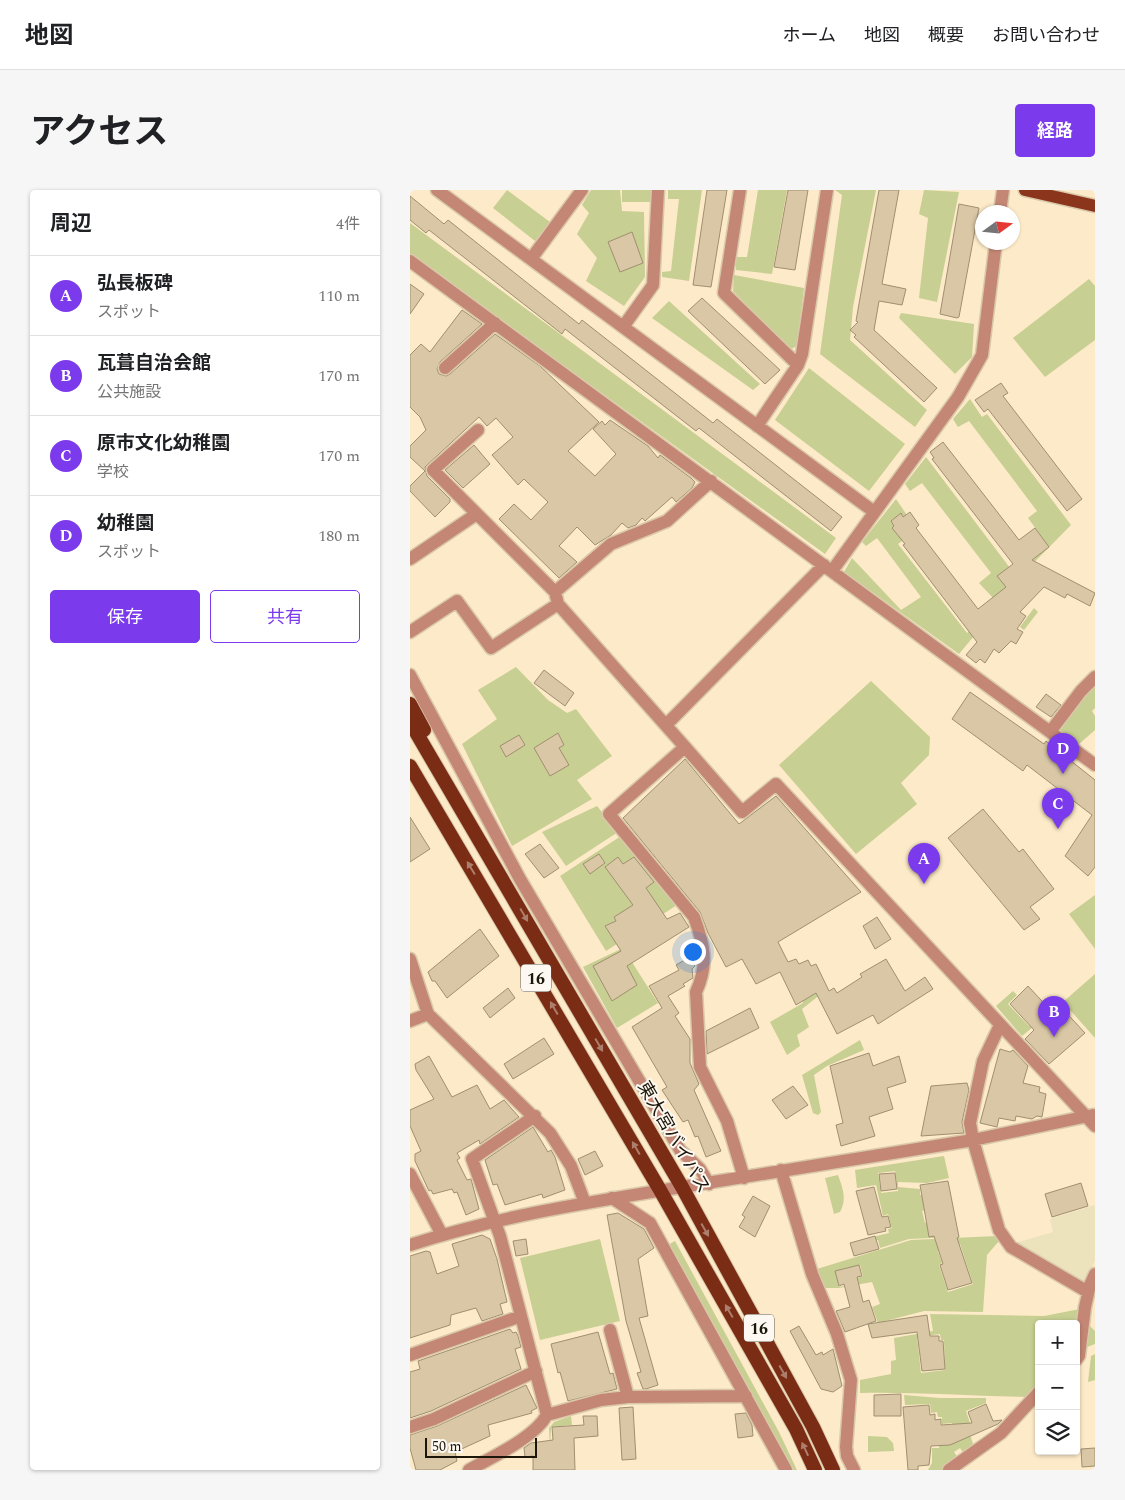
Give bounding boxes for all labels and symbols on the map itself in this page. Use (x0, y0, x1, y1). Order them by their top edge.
north arrow (975, 205, 1020, 250)
pin: D (1047, 733, 1079, 774)
pin: C (1042, 788, 1074, 829)
pin: A (908, 843, 940, 884)
one-way arrow (467, 861, 476, 874)
one-way arrow (519, 909, 528, 922)
your location (680, 939, 706, 965)
road number: 16 (521, 964, 551, 991)
pin: B (1038, 996, 1070, 1037)
one-way arrow (549, 1001, 558, 1015)
one-way arrow (595, 1039, 604, 1052)
street label: 東大宮バイパス (630, 1076, 717, 1198)
one-way arrow (631, 1142, 640, 1155)
one-way arrow (701, 1222, 709, 1237)
one-way arrow (724, 1304, 733, 1317)
road number: 16 (744, 1314, 774, 1342)
one-way arrow (779, 1365, 787, 1379)
scale bar (425, 1435, 538, 1458)
one-way arrow (801, 1442, 810, 1457)

